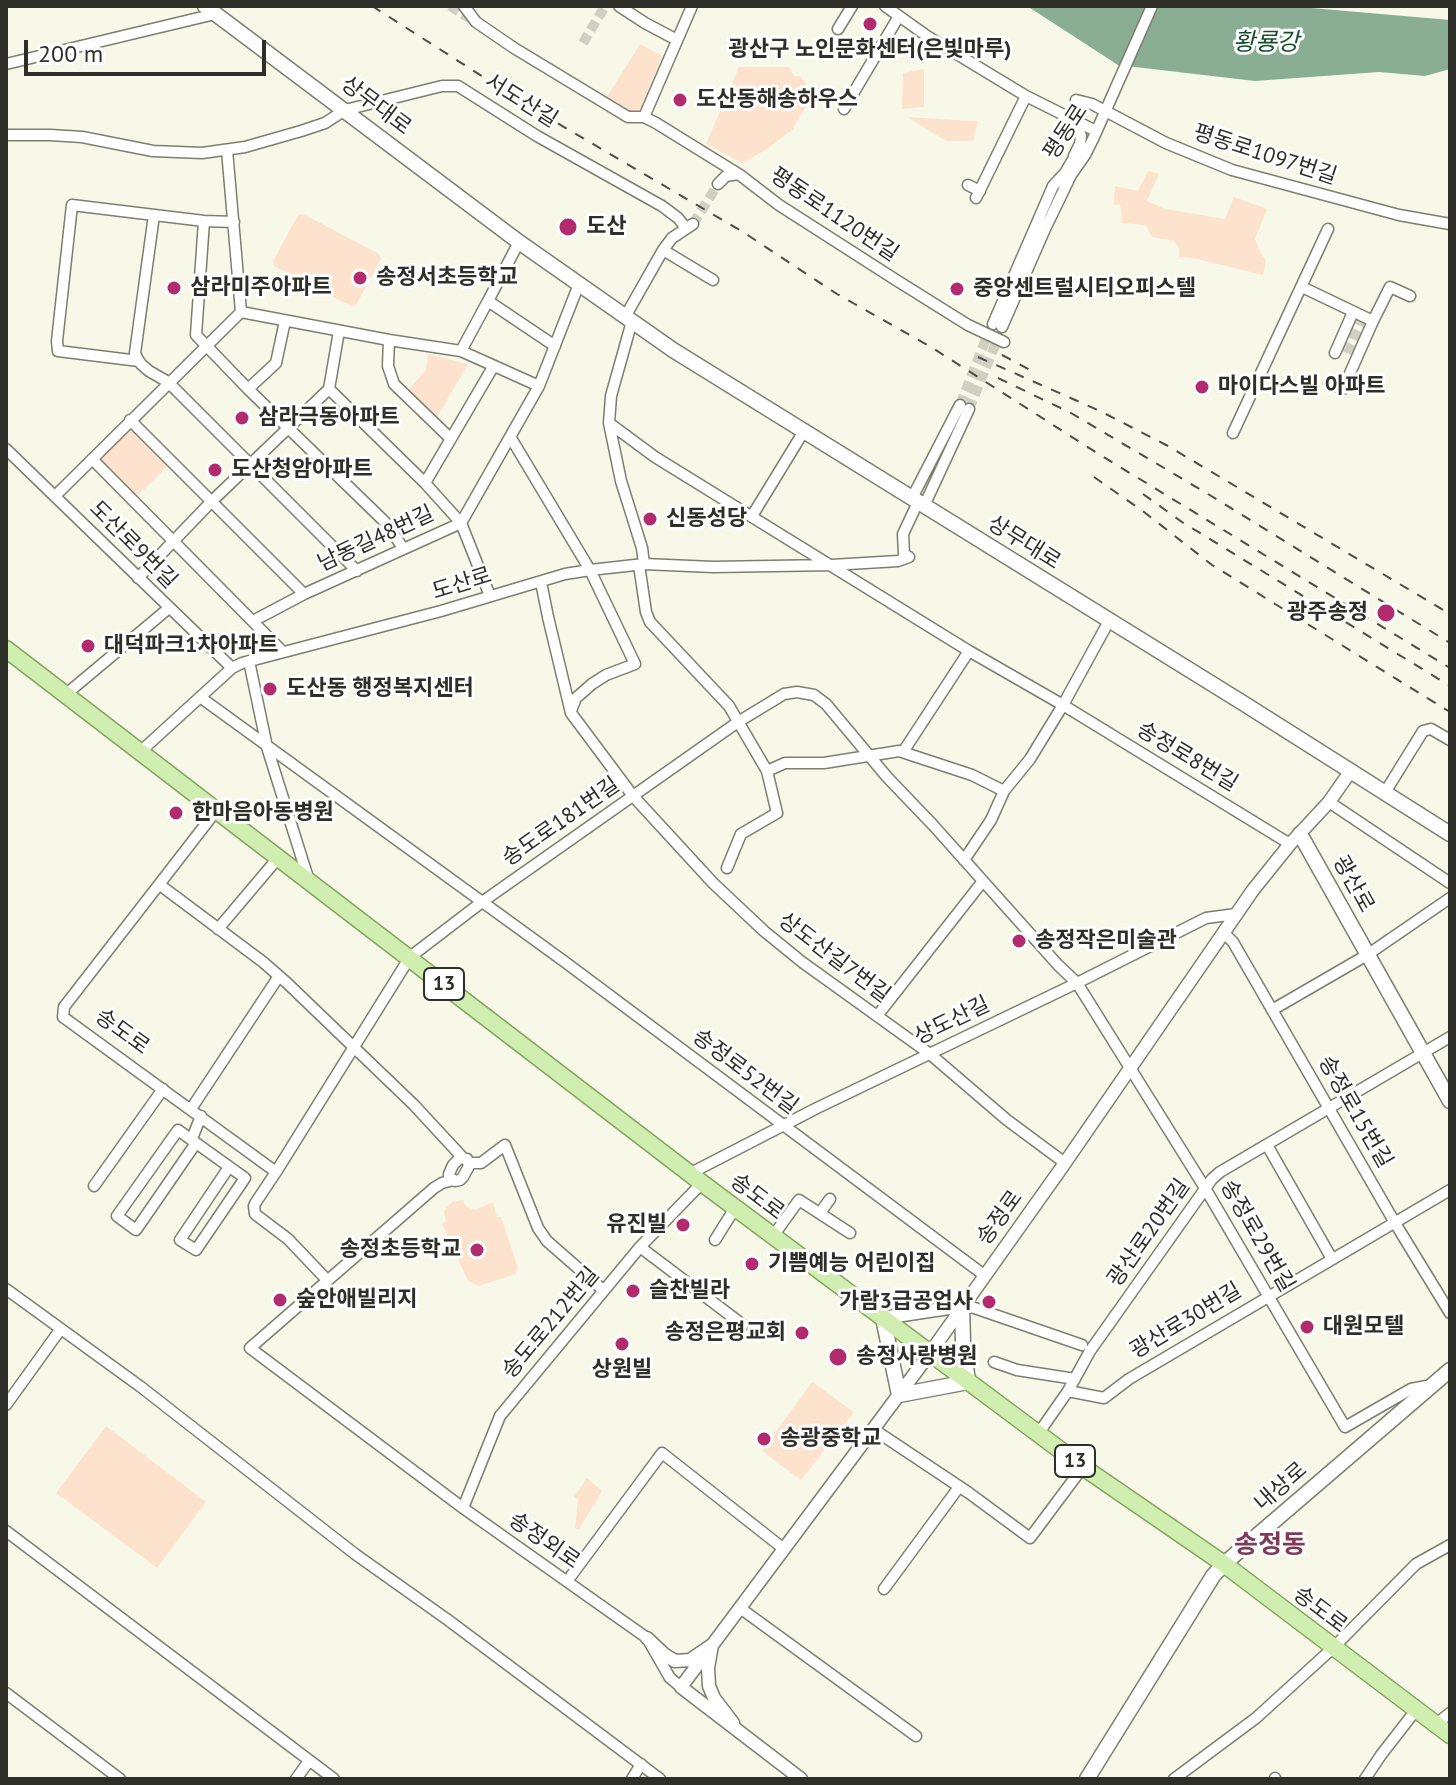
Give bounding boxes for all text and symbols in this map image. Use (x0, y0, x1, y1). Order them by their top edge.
marker: 광산구 노인문화센터(은빛마루) (861, 15, 879, 33)
scale bar (28, 24, 270, 74)
water label: 황룡강 (1233, 29, 1299, 57)
place label: 광산구 노인문화센터(은빛마루) (728, 37, 1012, 63)
text: 200 m (38, 38, 103, 69)
street label: 서도산길 (480, 68, 562, 134)
street label: 상무대로 (336, 71, 416, 141)
place label: 도산동해송하우스 (696, 87, 858, 113)
marker: 도산동해송하우스 (671, 91, 689, 109)
street label: 평동로 (1038, 99, 1094, 165)
street label: 평동로1097번길 (1190, 119, 1340, 191)
street label: 평동로1120번길 (765, 162, 903, 268)
place label: 도산 (586, 214, 626, 240)
marker: 도산 (557, 216, 579, 238)
place label: 송정서초등학교 (376, 265, 518, 291)
marker: 송정서초등학교 (351, 269, 369, 287)
place label: 삼라미주아파트 (190, 275, 332, 301)
place label: 중앙센트럴시티오피스텔 (973, 276, 1196, 302)
marker: 삼라미주아파트 (165, 279, 183, 297)
marker: 중앙센트럴시티오피스텔 (948, 280, 966, 298)
place label: 마이다스빌 아파트 (1218, 374, 1385, 400)
marker: 마이다스빌 아파트 (1193, 378, 1211, 396)
place label: 삼라극동아파트 (258, 405, 400, 431)
marker: 삼라극동아파트 (233, 409, 251, 427)
place label: 도산청암아파트 (231, 457, 373, 483)
marker: 도산청암아파트 (206, 461, 224, 479)
street label: 도산로9번길 (84, 496, 182, 594)
street label: 남동길48번길 (314, 501, 438, 577)
place label: 신동성당 (666, 506, 747, 532)
marker: 신동성당 (641, 510, 659, 528)
street label: 상무대로 (983, 510, 1065, 576)
street label: 도산로 (429, 563, 495, 605)
place label: 광주송정 (1287, 600, 1368, 626)
marker: 광주송정 (1375, 602, 1397, 624)
place label: 대덕파크1차아파트 (104, 633, 278, 659)
marker: 대덕파크1차아파트 (79, 637, 97, 655)
place label: 도산동 행정복지센터 (286, 676, 474, 702)
marker: 도산동 행정복지센터 (261, 680, 279, 698)
street label: 송정로8번길 (1132, 717, 1242, 797)
street label: 송도로181번길 (497, 772, 625, 872)
place label: 한마음아동병원 (192, 800, 334, 826)
marker: 한마음아동병원 (167, 804, 185, 822)
street label: 광산로 (1327, 851, 1379, 917)
street label: 상도산길7번길 (773, 907, 895, 1009)
place label: 송정작은미술관 (1035, 928, 1177, 954)
marker: 송정작은미술관 (1010, 932, 1028, 950)
road number: 13 (424, 968, 464, 1000)
street label: 상도산길 (910, 991, 994, 1051)
street label: 송도로 (90, 1003, 154, 1061)
street label: 송정로52번길 (687, 1024, 803, 1120)
street label: 송정로15번길 (1312, 1051, 1398, 1173)
street label: 송도로 (725, 1168, 789, 1226)
street label: 광산로20번길 (1102, 1174, 1196, 1292)
street label: 송정로29번길 (1214, 1175, 1300, 1297)
street label: 송정로 (971, 1186, 1029, 1250)
place label: 유진빌 (606, 1212, 667, 1238)
marker: 유진빌 (674, 1216, 692, 1234)
place label: 송정초등학교 (340, 1237, 461, 1263)
marker: 송정초등학교 (468, 1241, 486, 1259)
place label: 기쁨예능 어린이집 (768, 1251, 935, 1277)
marker: 기쁨예능 어린이집 (743, 1255, 761, 1273)
street label: 송도로212번길 (497, 1262, 605, 1384)
street label: 광산로30번길 (1126, 1277, 1246, 1365)
place label: 슬찬빌라 (649, 1278, 730, 1304)
marker: 슬찬빌라 (624, 1282, 642, 1300)
place label: 숲안애빌리지 (296, 1287, 417, 1313)
place label: 가람3급공업사 (839, 1289, 973, 1315)
marker: 숲안애빌리지 (271, 1291, 289, 1309)
marker: 가람3급공업사 (980, 1293, 998, 1311)
place label: 대원모텔 (1323, 1314, 1404, 1340)
marker: 대원모텔 (1298, 1318, 1316, 1336)
place label: 송정은평교회 (665, 1320, 786, 1346)
marker: 송정은평교회 (793, 1324, 811, 1342)
marker: 상원빌 (613, 1335, 631, 1353)
place label: 송정사랑병원 (856, 1344, 977, 1370)
marker: 송정사랑병원 (827, 1346, 849, 1368)
place label: 상원빌 (592, 1357, 652, 1383)
place label: 송광중학교 (780, 1426, 881, 1452)
marker: 송광중학교 (755, 1430, 773, 1448)
road number: 13 (1055, 1445, 1095, 1477)
street label: 내상로 (1249, 1457, 1313, 1517)
street label: 송정외로 (503, 1507, 585, 1575)
district label: 송정동 (1234, 1530, 1306, 1562)
street label: 송도로 (1288, 1581, 1352, 1639)

